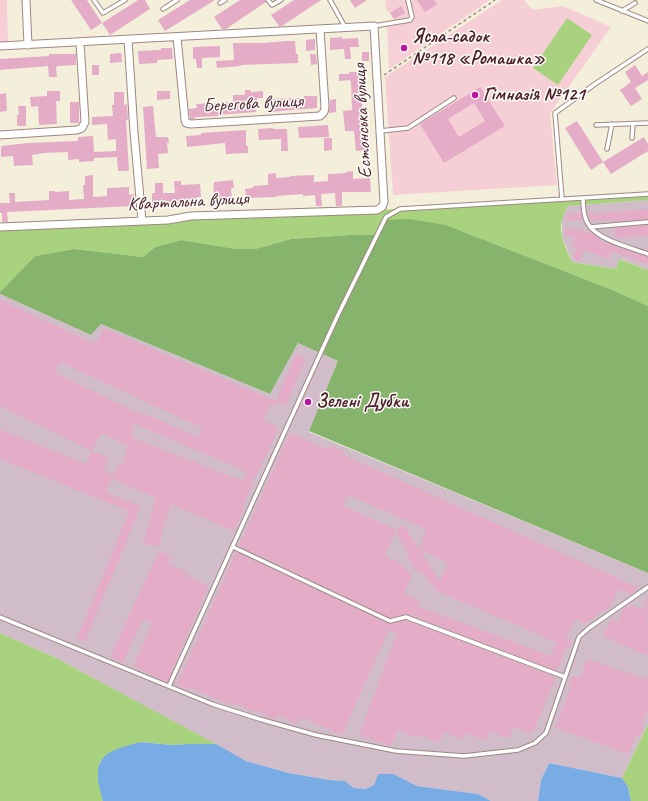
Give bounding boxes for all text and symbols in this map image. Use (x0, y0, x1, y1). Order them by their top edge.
place label: Ясла-садок №118 «Ромашка» (412, 26, 545, 70)
marker: Ясла-садок №118 «Ромашка» (399, 43, 409, 53)
street label: Естонська вулиця (349, 63, 377, 179)
place label: Гімназія №121 (483, 84, 585, 106)
street label: Берегова вулиця (202, 90, 304, 118)
marker: Гімназія №121 (470, 90, 480, 100)
street label: Квартальна вулиця (127, 187, 249, 217)
place label: Зелені Дубки (316, 391, 409, 413)
marker: Зелені Дубки (303, 397, 313, 407)

